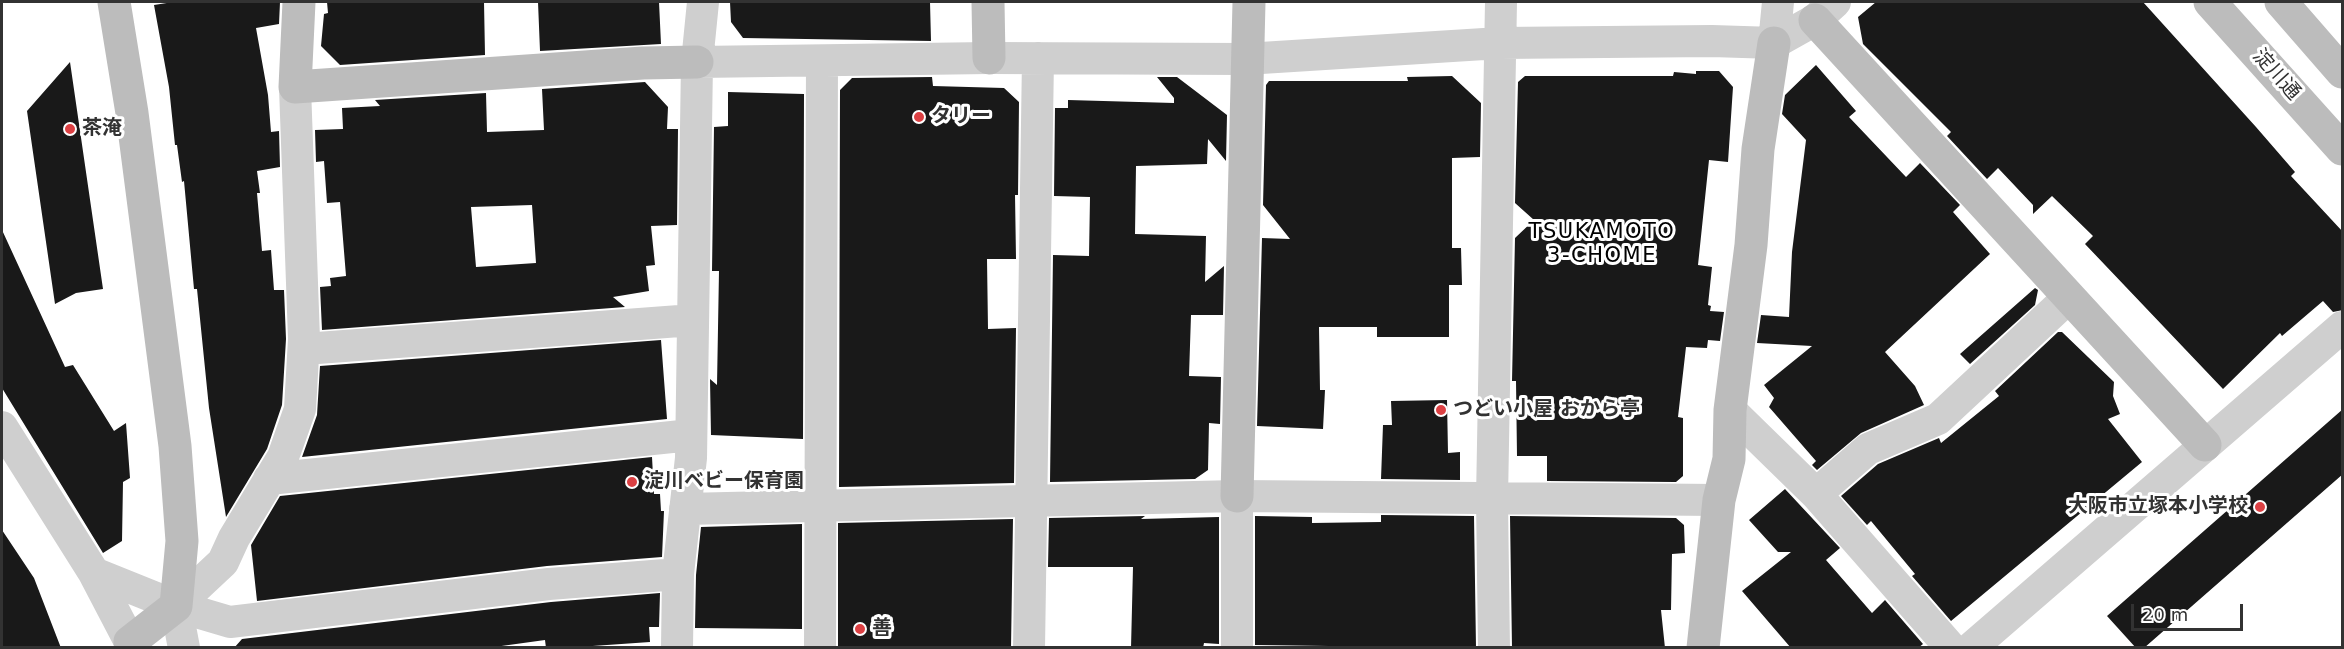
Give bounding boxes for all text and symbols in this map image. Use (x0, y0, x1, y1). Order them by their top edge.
street label: 淀川通 (2247, 45, 2305, 105)
place label: タリー (931, 105, 991, 129)
marker: タリー (912, 110, 926, 124)
place label: 茶淹 (82, 117, 122, 141)
marker: 茶淹 (63, 122, 77, 136)
district label: TSUKAMOTO 3-CHOME (1529, 220, 1675, 270)
place label: つどい小屋 おから亭 (1453, 398, 1640, 422)
marker: つどい小屋 おから亭 (1434, 403, 1448, 417)
place label: 淀川ベビー保育園 (644, 470, 804, 494)
marker: 淀川ベビー保育園 (625, 475, 639, 489)
place label: 大阪市立塚本小学校 (2068, 495, 2248, 519)
marker: 大阪市立塚本小学校 (2253, 500, 2267, 514)
scale bar (2134, 592, 2246, 630)
text: 20 m (2142, 604, 2188, 625)
place label: 善 (872, 617, 892, 641)
marker: 善 (853, 622, 867, 636)

